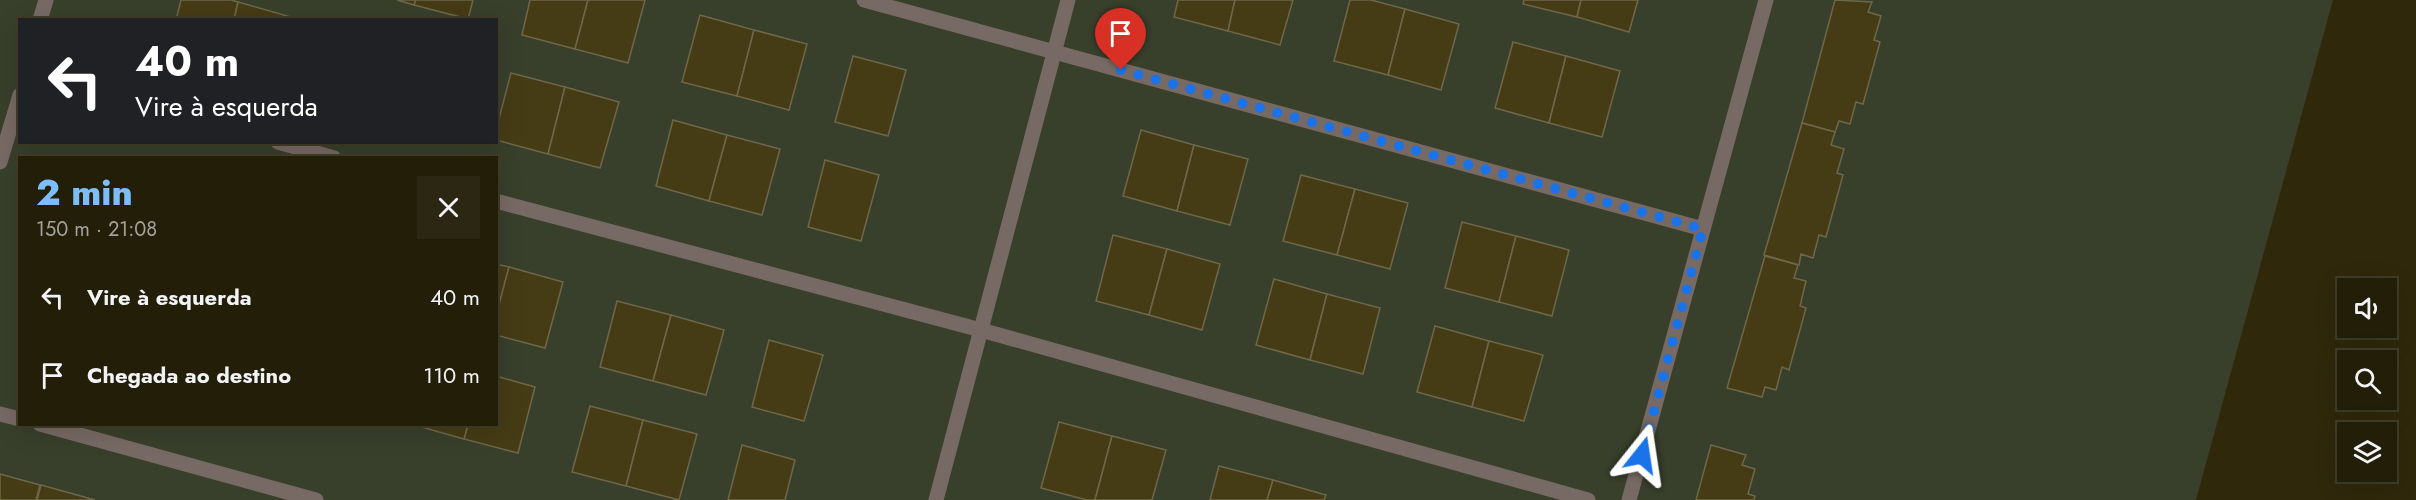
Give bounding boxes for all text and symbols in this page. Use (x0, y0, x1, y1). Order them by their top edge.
pin (1095, 8, 1146, 70)
icon: arrive (1104, 17, 1137, 50)
text: 40 m (135, 31, 239, 92)
icon: left (36, 42, 114, 120)
text: Vire à esquerda (135, 87, 318, 126)
text: 2 min (36, 166, 133, 218)
button: close (417, 176, 480, 239)
text: 150 m · 21:08 (36, 215, 157, 244)
map controls (2337, 278, 2397, 482)
button: sound (2337, 278, 2397, 338)
icon: left (36, 281, 69, 314)
text: Vire à esquerda (87, 281, 252, 313)
text: 40 m (430, 281, 480, 313)
button: search (2337, 350, 2397, 410)
icon: arrive (36, 359, 69, 392)
text: Chegada ao destino (87, 359, 291, 391)
text: 110 m (423, 359, 480, 391)
button: layers (2337, 422, 2397, 482)
position arrow (1610, 423, 1674, 487)

